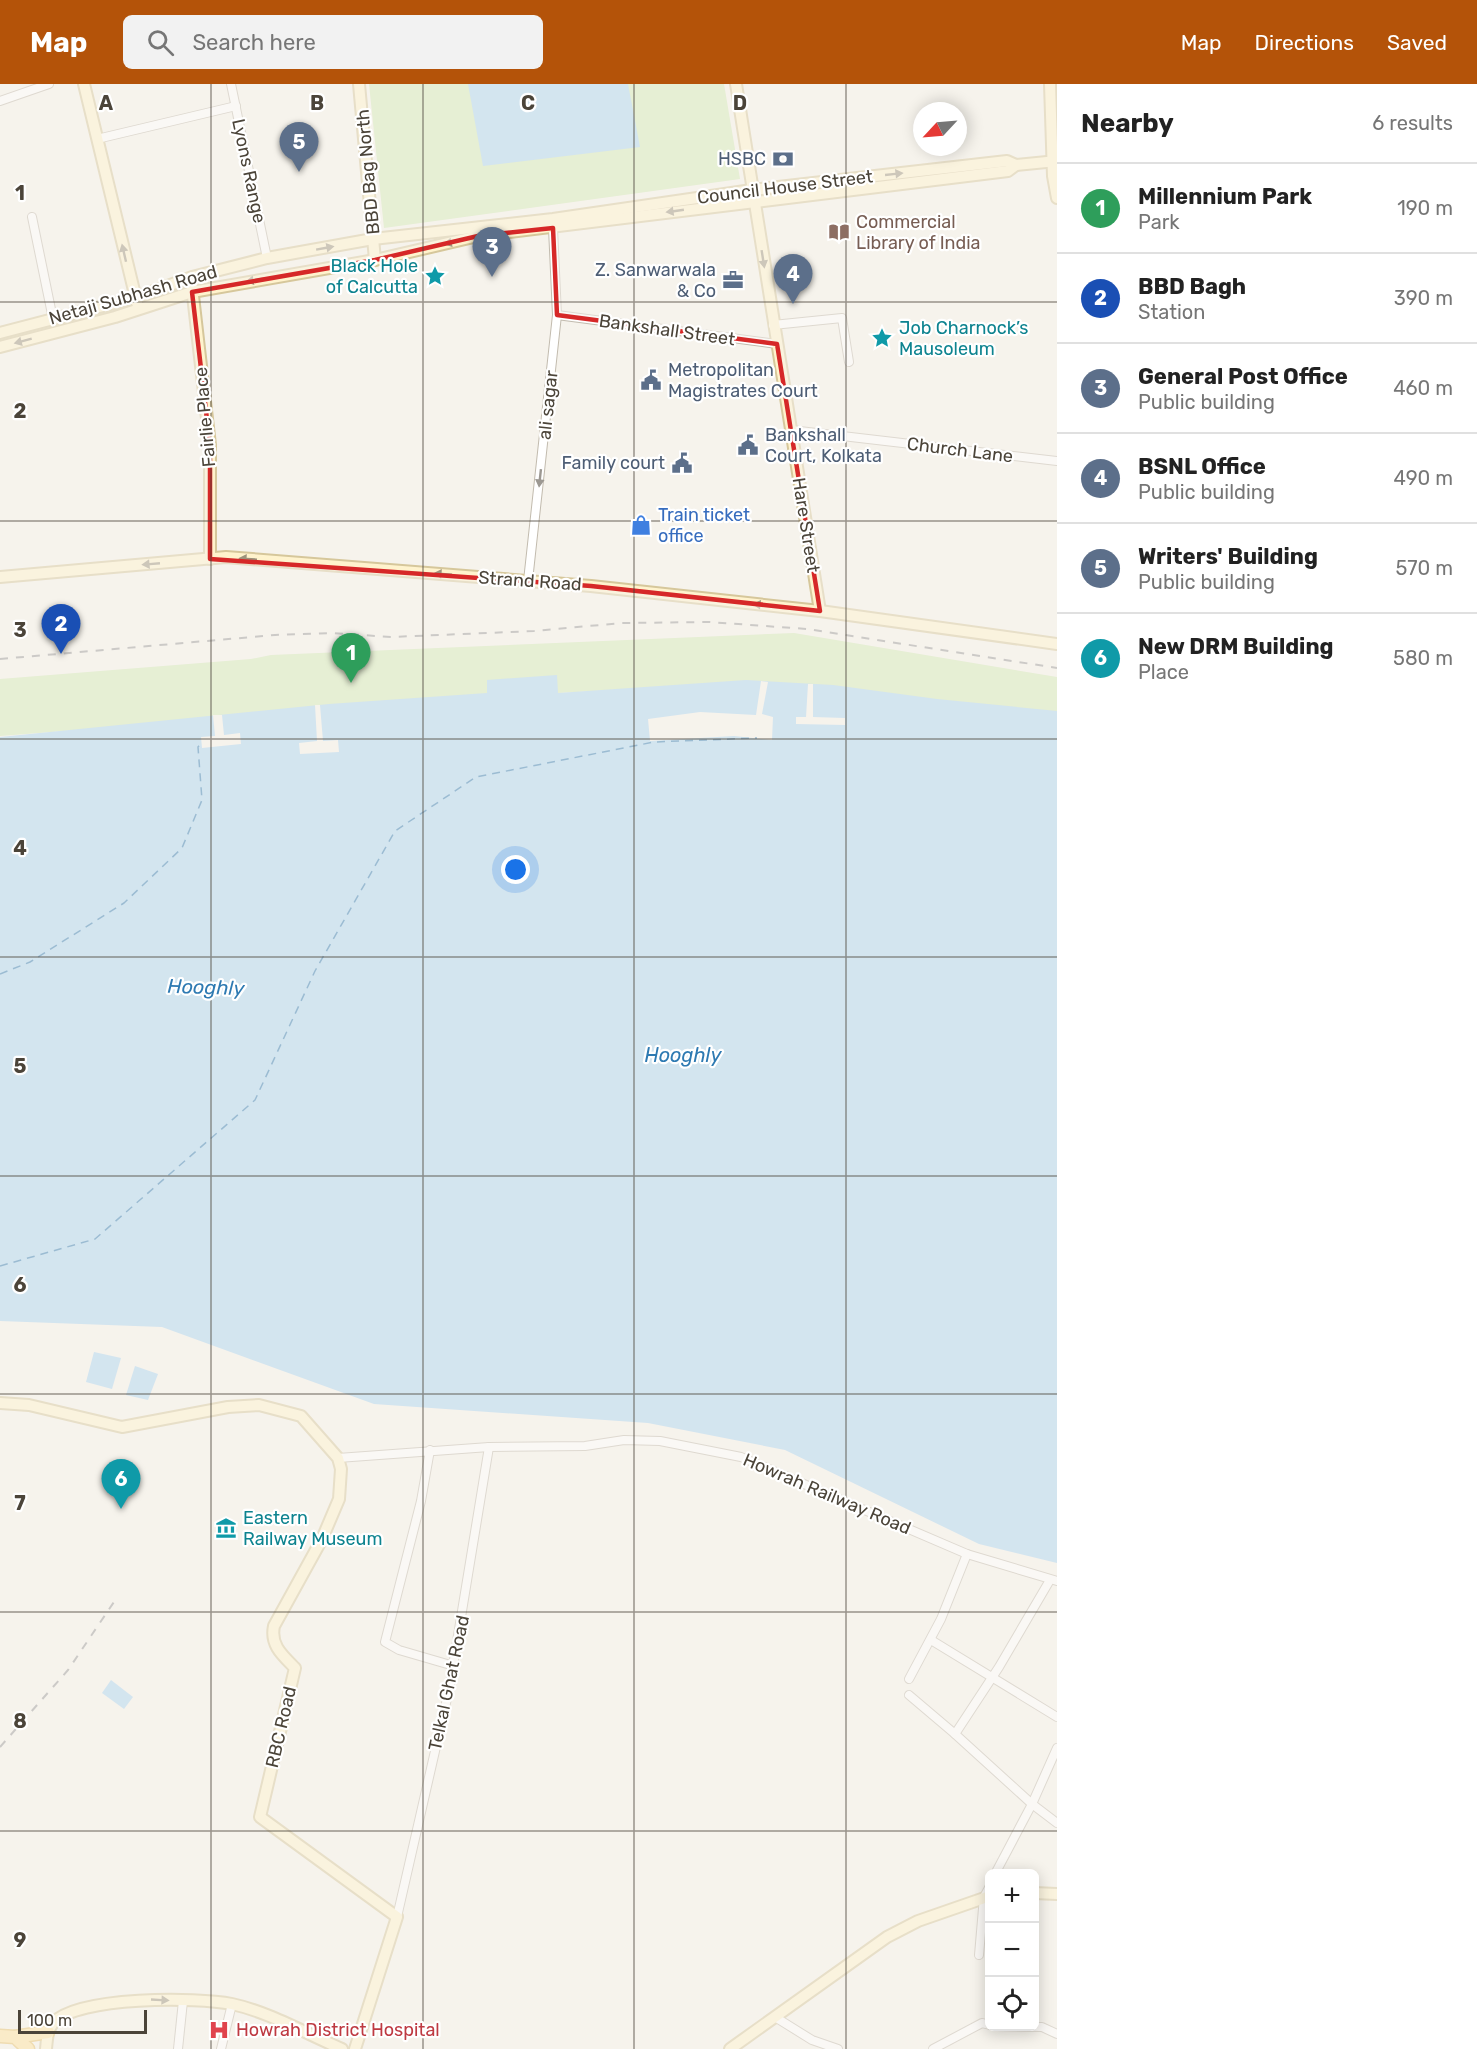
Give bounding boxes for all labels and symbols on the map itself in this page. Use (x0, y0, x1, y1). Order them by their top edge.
text: A (99, 91, 114, 115)
text: B (310, 91, 324, 115)
text: C (521, 91, 535, 115)
text: D (733, 91, 747, 115)
north arrow (913, 102, 967, 156)
street label: BBD Bag North (352, 108, 384, 236)
street label: Lyons Range (227, 117, 271, 225)
pin: 5 (280, 122, 318, 172)
bank icon: HSBC (771, 147, 795, 171)
place label: HSBC (718, 148, 766, 170)
street label: Council House Street (696, 165, 874, 209)
one-way arrow (884, 169, 903, 178)
text: 1 (15, 181, 25, 205)
one-way arrow (665, 207, 684, 216)
place label: Commercial Library of India (856, 211, 981, 254)
library icon: Commercial Library of India (827, 220, 851, 244)
pin: 3 (472, 228, 512, 277)
one-way arrow (444, 238, 462, 248)
one-way arrow (119, 243, 128, 262)
one-way arrow (315, 243, 334, 252)
one-way arrow (758, 249, 767, 268)
pin: 4 (774, 254, 812, 304)
place label: Black Hole of Calcutta (326, 255, 418, 298)
place label: Z. Sanwarwala & Co (595, 259, 716, 302)
street label: Netaji Subhash Road (46, 260, 220, 330)
place icon: Black Hole of Calcutta (423, 264, 447, 288)
office icon: Z. Sanwarwala & Co (721, 268, 745, 292)
one-way arrow (246, 276, 265, 285)
street label: Bankshall Street (598, 310, 736, 350)
place label: Job Charnock’s Mausoleum (899, 317, 1029, 360)
place icon: Job Charnock’s Mausoleum (870, 326, 894, 350)
one-way arrow (14, 337, 32, 346)
place label: Metropolitan Magistrates Court (668, 359, 818, 402)
street label: Fairlie Place (190, 366, 220, 468)
public building icon: Metropolitan Magistrates Court (639, 368, 663, 392)
street label: ali sagar (533, 369, 563, 441)
text: 2 (14, 399, 27, 423)
place label: Bankshall Court, Kolkata (765, 424, 882, 467)
public building icon: Bankshall Court, Kolkata (736, 433, 760, 457)
street label: Church Lane (906, 433, 1014, 467)
public building icon: Family court (670, 451, 694, 475)
place label: Family court (561, 452, 665, 474)
one-way arrow (535, 468, 544, 487)
street label: Hare Street (788, 476, 824, 574)
place label: Train ticket office (658, 504, 750, 547)
shop icon: Train ticket office (629, 513, 653, 537)
one-way arrow (239, 554, 258, 564)
one-way arrow (142, 559, 161, 569)
street label: Strand Road (478, 566, 582, 596)
one-way arrow (433, 569, 452, 579)
one-way arrow (753, 600, 772, 610)
pin: 2 (42, 604, 80, 654)
text: 3 (13, 618, 27, 642)
pin: 1 (332, 634, 370, 683)
text: 4 (13, 836, 27, 860)
your location (501, 855, 530, 884)
water label: Hooghly (167, 974, 246, 1000)
water label: Hooghly (644, 1043, 723, 1067)
text: 5 (14, 1054, 27, 1078)
text: 6 (13, 1273, 27, 1297)
street label: Howrah Railway Road (740, 1449, 914, 1539)
pin: 6 (102, 1460, 140, 1509)
text: 7 (14, 1491, 26, 1515)
place label: Eastern Railway Museum (243, 1507, 382, 1550)
museum icon: Eastern Railway Museum (214, 1516, 238, 1540)
street label: Telkal Ghat Road (424, 1613, 474, 1753)
street label: RBC Road (261, 1684, 301, 1770)
text: 8 (13, 1709, 27, 1733)
text: 9 (14, 1928, 27, 1952)
one-way arrow (151, 1995, 170, 2005)
scale bar (18, 2007, 147, 2034)
hospital icon: Howrah District Hospital (207, 2018, 231, 2042)
place label: Howrah District Hospital (236, 2019, 440, 2041)

